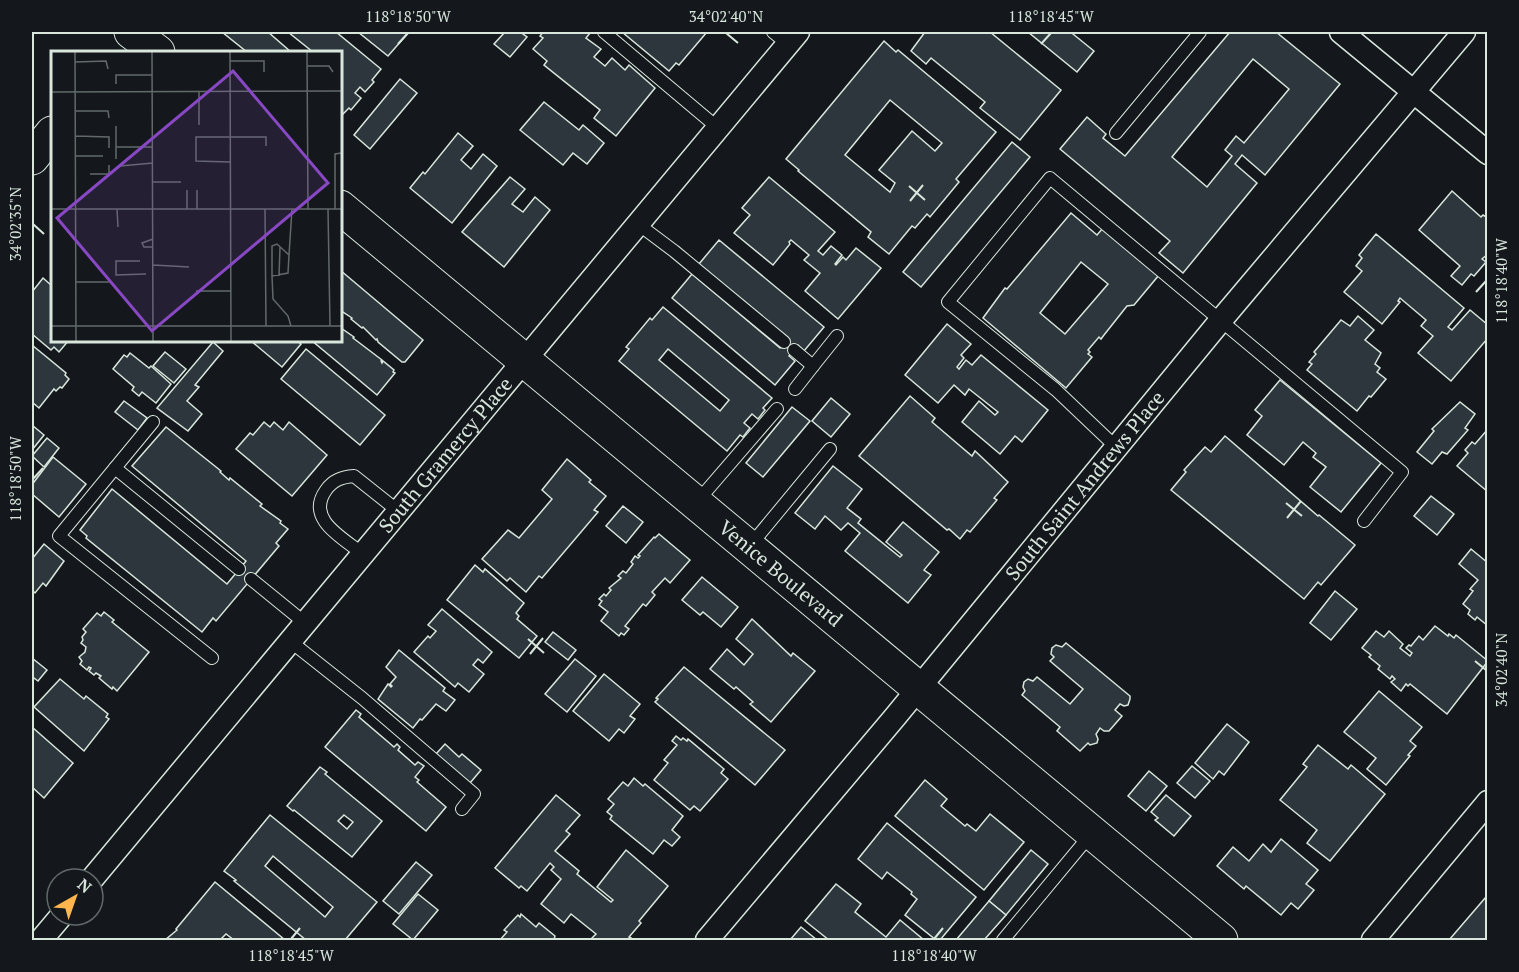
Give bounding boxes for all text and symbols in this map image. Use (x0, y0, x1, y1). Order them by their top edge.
text: 118°18'50"W (365, 6, 452, 26)
text: 34°02'40"N (689, 6, 763, 26)
text: 118°18'45"W (1008, 6, 1095, 26)
inset map (51, 51, 342, 342)
text: 34°02'35"N (5, 187, 25, 261)
text: 118°18'40"W (1491, 237, 1511, 324)
street label: South Gramercy Place (372, 371, 518, 538)
street label: South Saint Andrews Place (999, 385, 1170, 586)
text: 118°18'50"W (5, 435, 25, 522)
street label: Venice Boulevard (713, 514, 848, 633)
text: 34°02'40"N (1491, 633, 1511, 707)
north arrow (45, 867, 105, 927)
text: N (73, 873, 96, 898)
text: 118°18'45"W (248, 945, 335, 965)
text: 118°18'40"W (891, 945, 978, 965)

